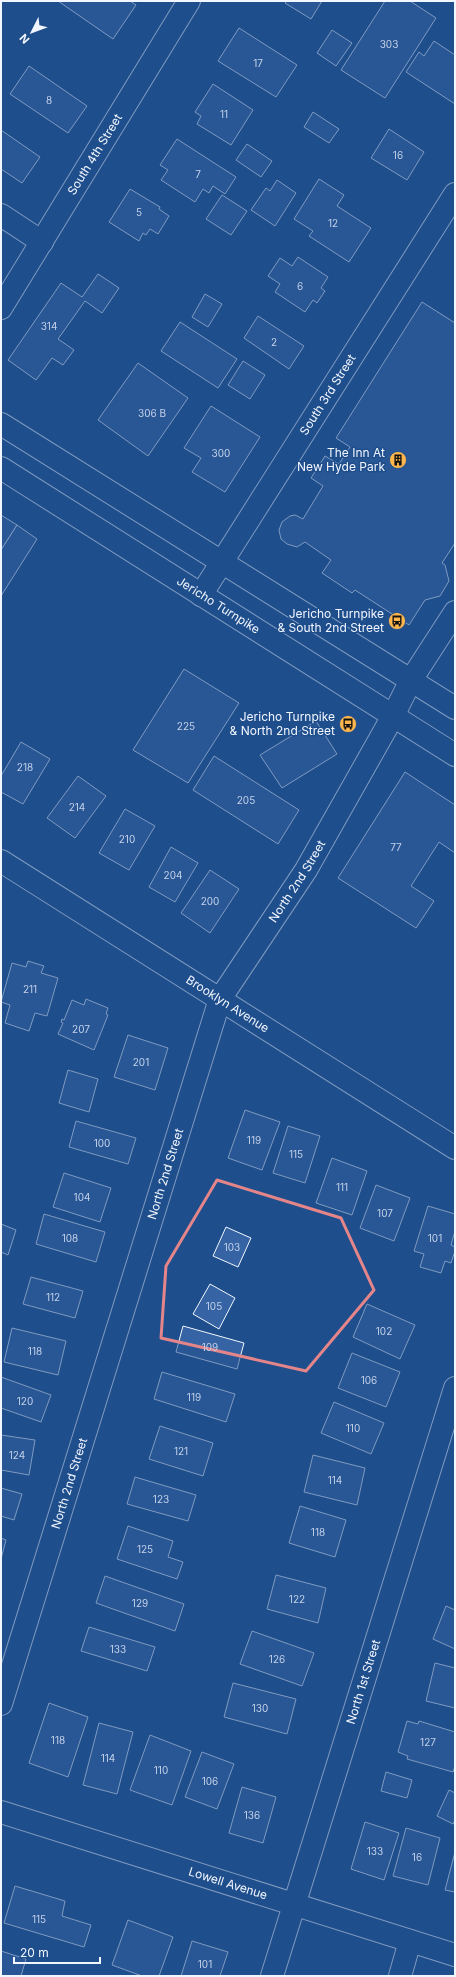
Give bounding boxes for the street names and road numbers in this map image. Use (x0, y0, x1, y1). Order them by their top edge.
street label: South 4th Street (64, 111, 125, 198)
street label: South 3rd Street (296, 351, 359, 438)
street label: Jericho Turnpike (174, 573, 263, 637)
street label: North 2nd Street (265, 837, 328, 925)
street label: Brooklyn Avenue (183, 972, 272, 1036)
street label: North 2nd Street (144, 1126, 186, 1221)
street label: North 2nd Street (48, 1436, 90, 1531)
street label: North 1st Street (343, 1638, 383, 1726)
street label: Lowell Avenue (187, 1864, 269, 1902)

